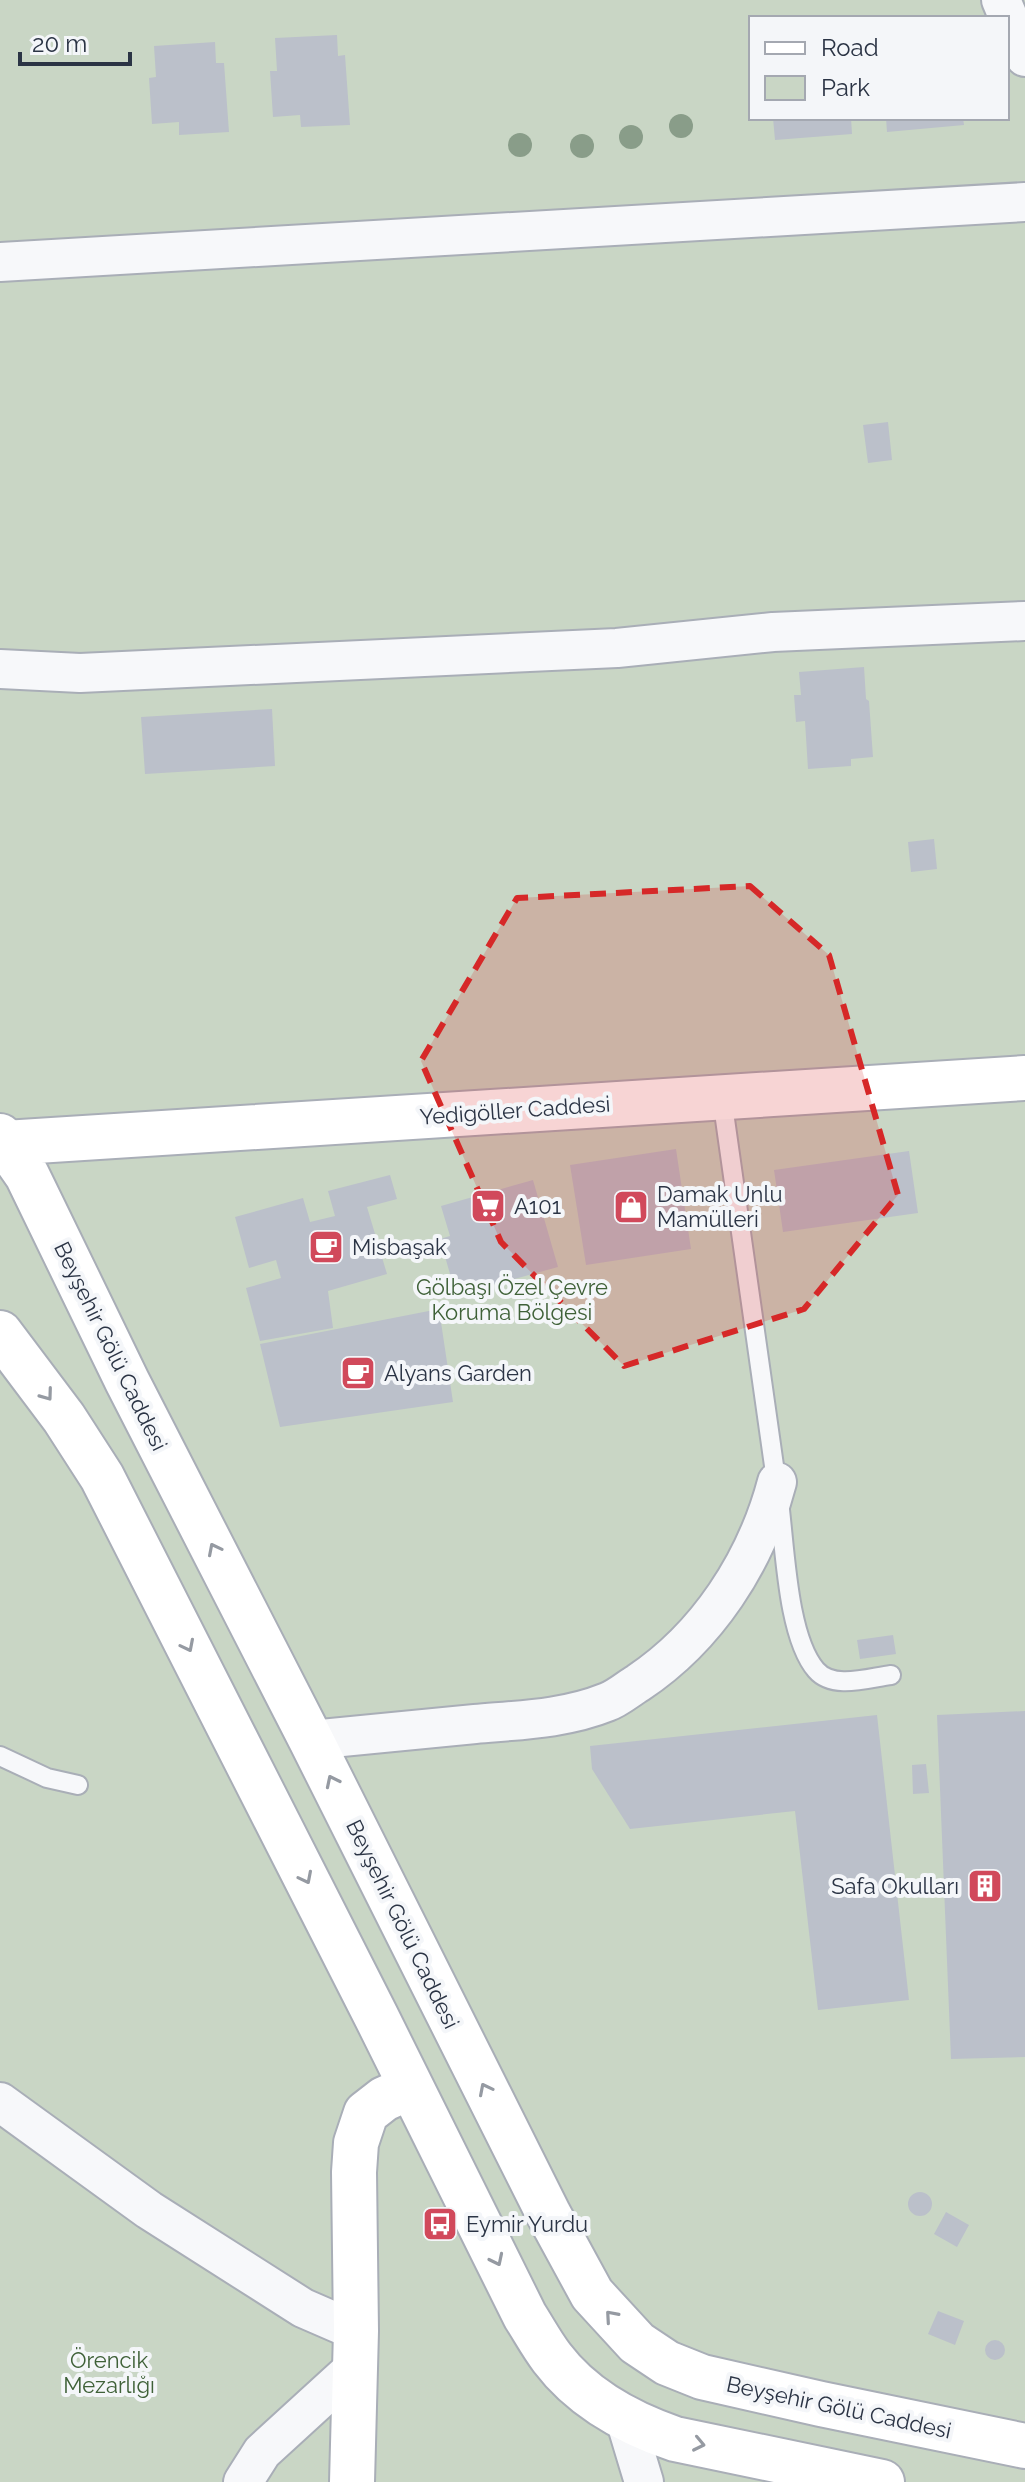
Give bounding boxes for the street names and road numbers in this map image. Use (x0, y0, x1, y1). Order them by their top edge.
street label: Yedigöller Caddesi (419, 1090, 611, 1130)
street label: Beyşehir Gölü Caddesi (49, 1237, 173, 1455)
street label: Beyşehir Gölü Caddesi (341, 1815, 465, 2033)
street label: Beyşehir Gölü Caddesi (724, 2370, 954, 2444)

